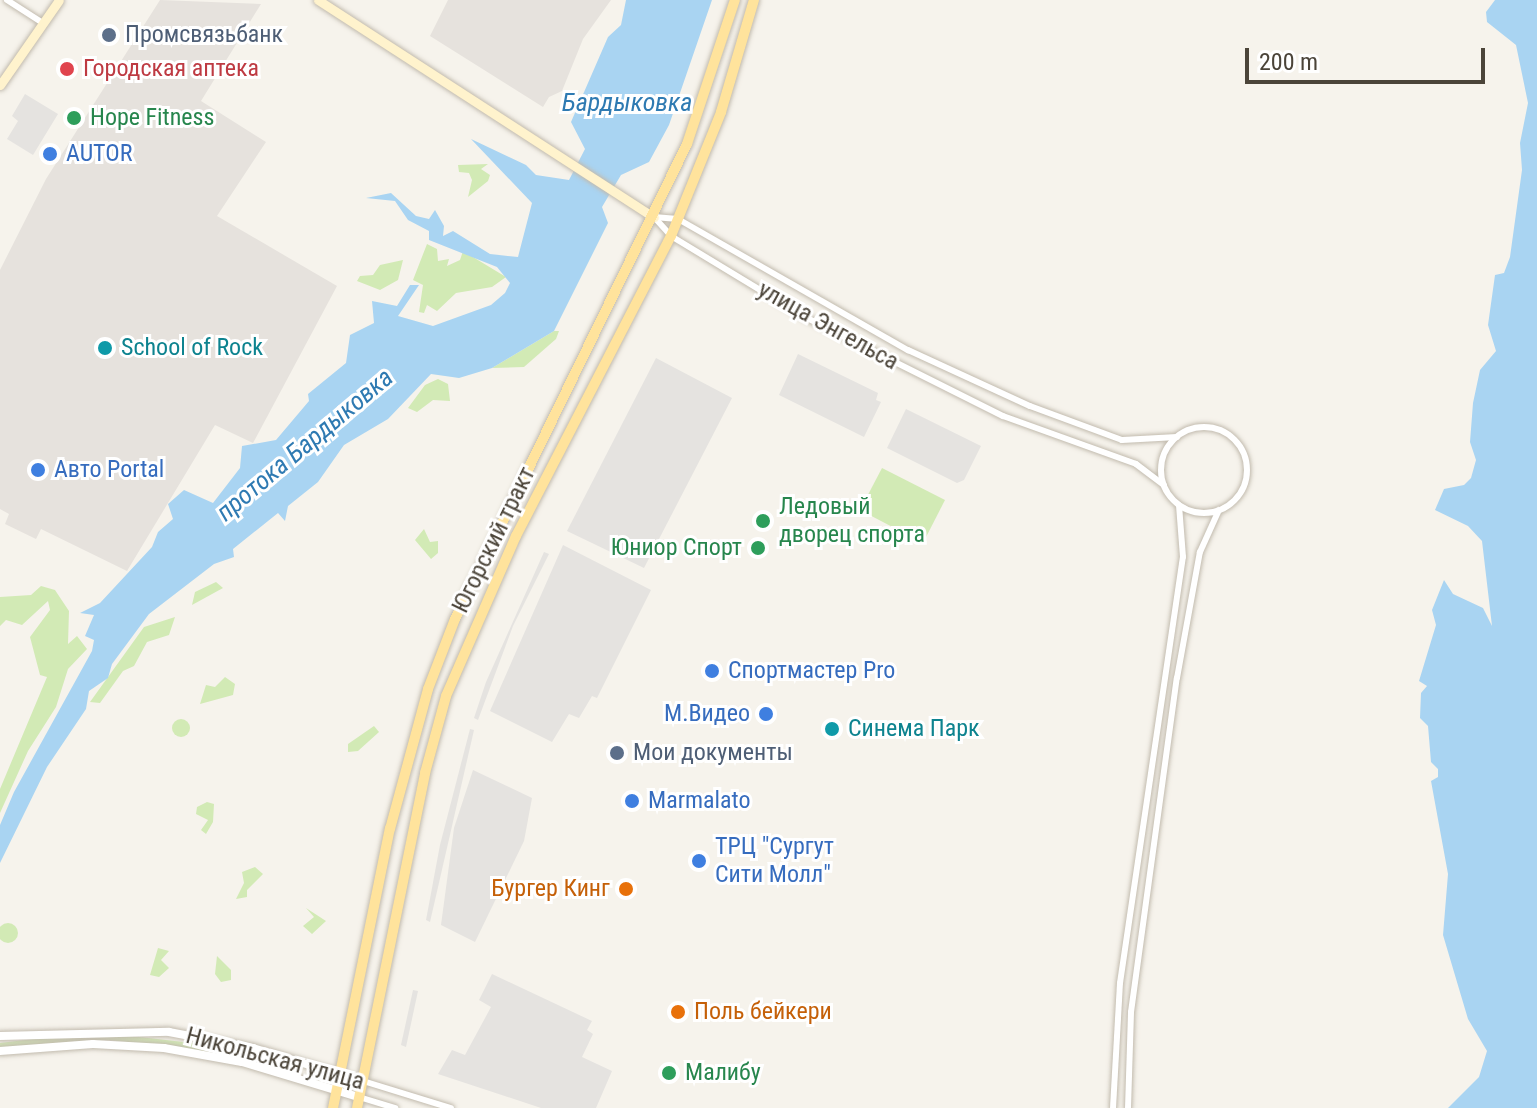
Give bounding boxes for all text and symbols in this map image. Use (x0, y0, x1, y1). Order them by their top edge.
place label: Промсвязьбанк (125, 21, 283, 49)
marker: Промсвязьбанк (100, 26, 118, 44)
scale bar (1249, 32, 1489, 82)
text: 200 m (1259, 48, 1318, 76)
place label: Городская аптека (83, 55, 259, 83)
marker: Городская аптека (58, 60, 76, 78)
water label: Бардыковка (562, 87, 692, 119)
place label: Hope Fitness (90, 104, 214, 132)
marker: Hope Fitness (65, 109, 83, 127)
place label: AUTOR (66, 140, 132, 168)
marker: AUTOR (41, 145, 59, 163)
street label: улица Энгельса (753, 276, 903, 376)
place label: School of Rock (121, 334, 263, 362)
marker: School of Rock (96, 339, 114, 357)
water label: протока Бардыковка (210, 362, 400, 528)
place label: Авто Portal (54, 456, 164, 484)
marker: Авто Portal (29, 461, 47, 479)
street label: Югорский тракт (446, 462, 542, 618)
place label: Ледовый дворец спорта (779, 493, 925, 549)
marker: Ледовый дворец спорта (754, 512, 772, 530)
place label: Юниор Спорт (611, 534, 742, 562)
marker: Юниор Спорт (749, 539, 767, 557)
place label: Спортмастер Pro (728, 657, 895, 685)
marker: Спортмастер Pro (703, 662, 721, 680)
place label: М.Видео (664, 700, 750, 728)
marker: М.Видео (757, 705, 775, 723)
place label: Синема Парк (848, 715, 980, 743)
marker: Синема Парк (823, 720, 841, 738)
place label: Мои документы (633, 739, 793, 767)
marker: Мои документы (608, 744, 626, 762)
place label: Marmalato (648, 787, 750, 815)
marker: Marmalato (623, 792, 641, 810)
place label: ТРЦ "Сургут Сити Молл" (715, 833, 834, 889)
marker: ТРЦ "Сургут Сити Молл" (690, 852, 708, 870)
place label: Бургер Кинг (491, 875, 610, 903)
marker: Бургер Кинг (617, 880, 635, 898)
place label: Поль бейкери (694, 998, 832, 1026)
marker: Поль бейкери (669, 1003, 687, 1021)
street label: Никольская улица (183, 1021, 367, 1097)
place label: Малибу (685, 1059, 761, 1087)
marker: Малибу (660, 1064, 678, 1082)

